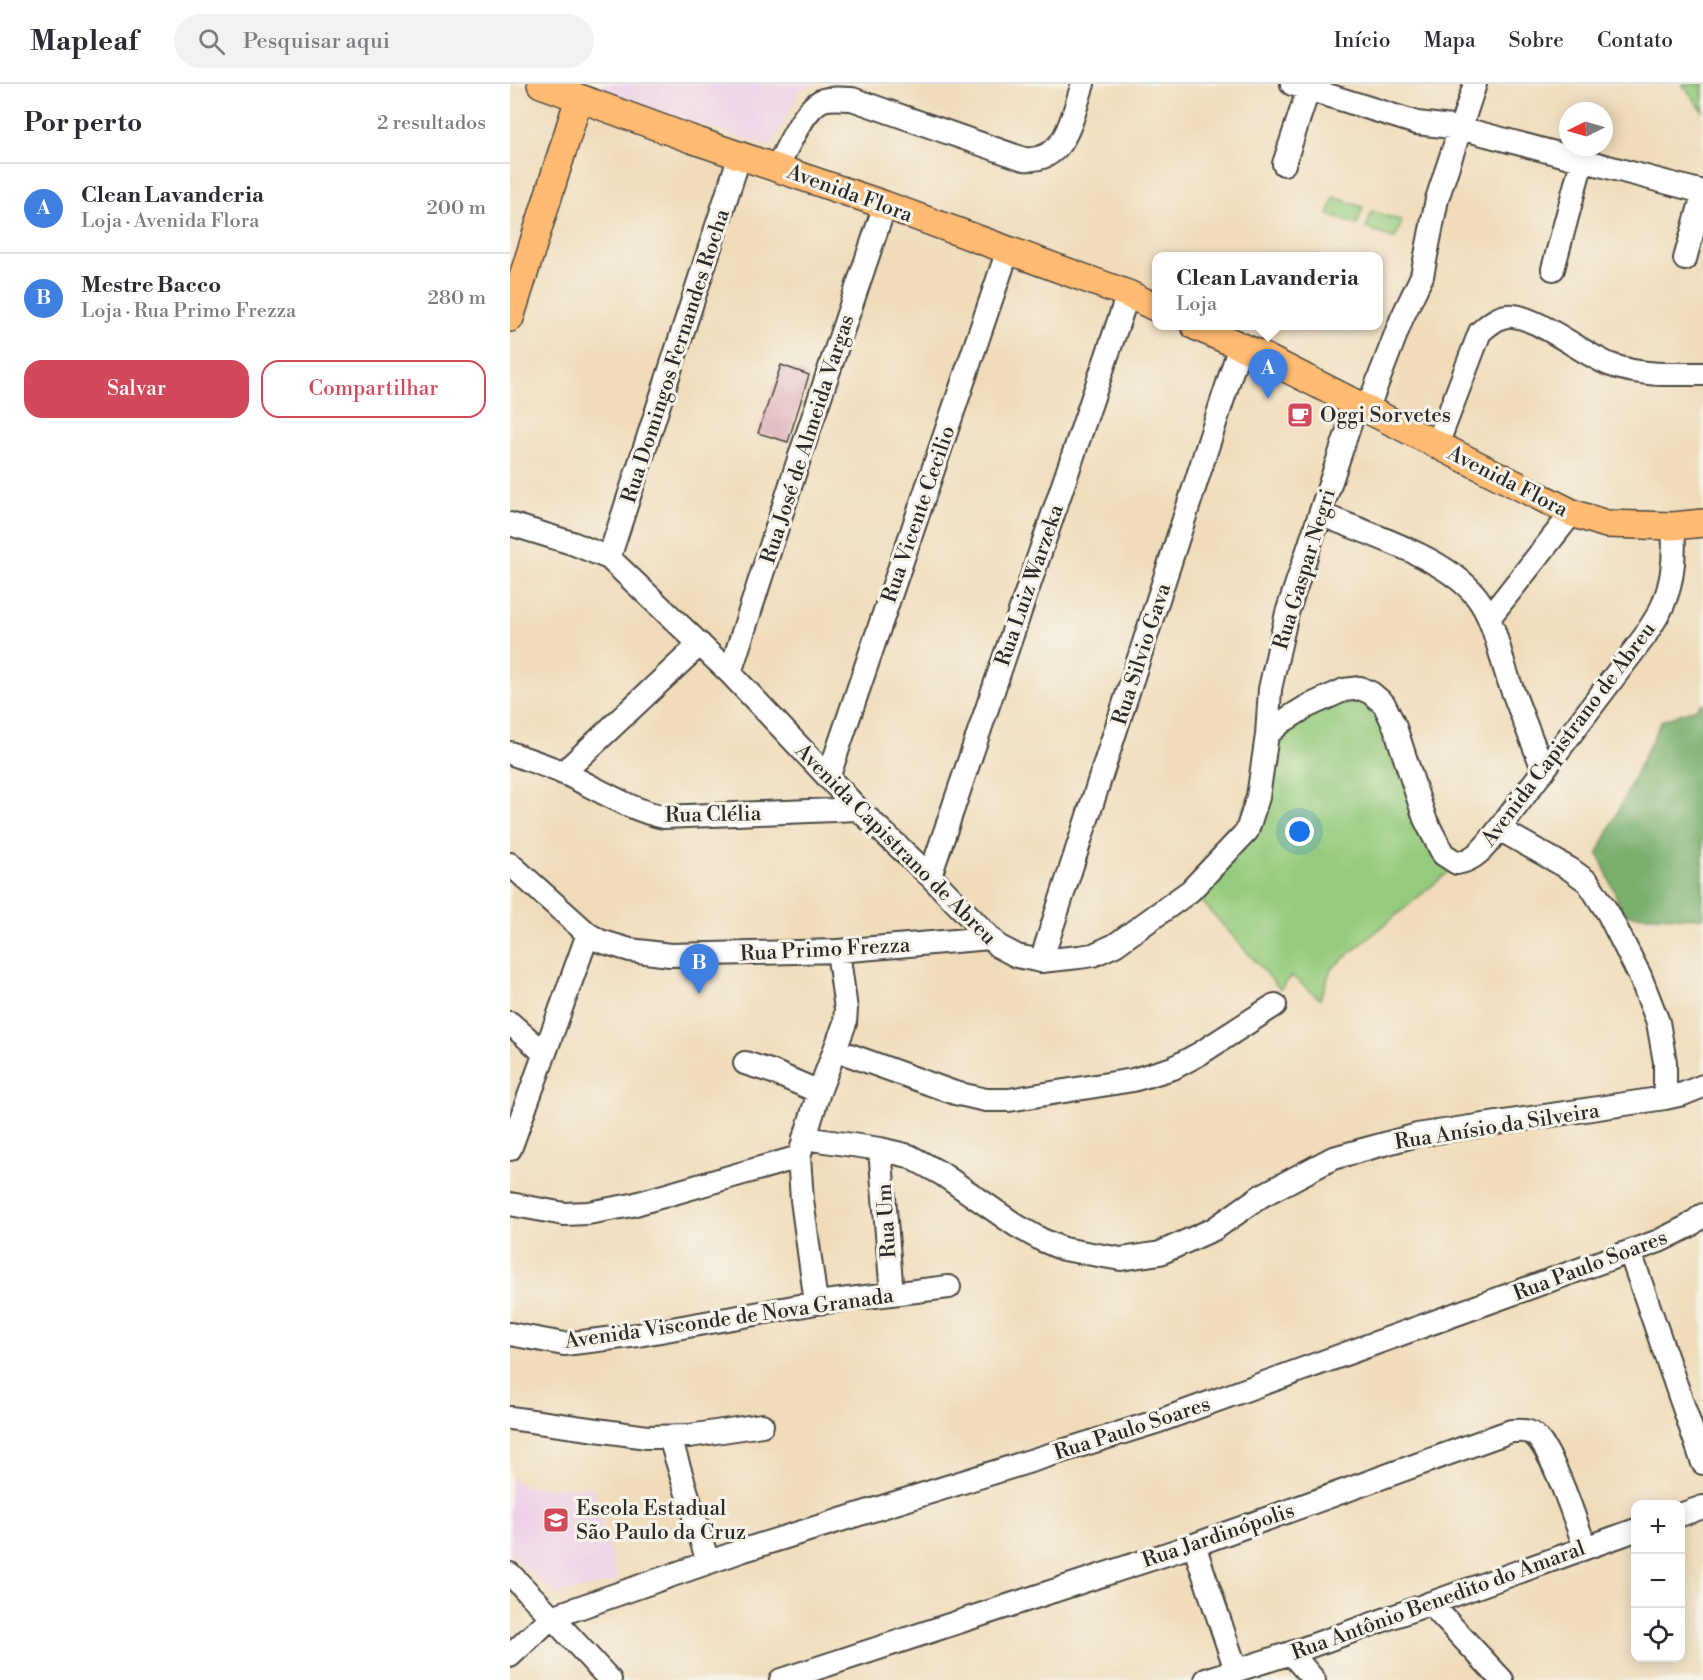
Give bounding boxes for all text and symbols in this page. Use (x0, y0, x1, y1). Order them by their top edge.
search box (174, 14, 594, 68)
text: Mapleaf (30, 24, 138, 59)
icon: search (195, 25, 228, 58)
text: Pesquisar aqui (243, 28, 390, 55)
text: Início (1334, 28, 1391, 54)
text: Mapa (1424, 28, 1476, 54)
text: Sobre (1509, 28, 1564, 54)
text: Contato (1597, 28, 1673, 54)
north arrow (1559, 102, 1613, 156)
text: Por perto (24, 107, 142, 139)
text: 2 resultados (377, 111, 486, 136)
street label: Avenida Flora (782, 159, 916, 229)
text: Clean Lavanderia (81, 182, 264, 209)
text: A (36, 196, 51, 221)
text: 200 m (426, 196, 486, 221)
street label: Rua Domingos Fernandes Rocha (616, 206, 736, 507)
text: Loja · Avenida Flora (81, 209, 259, 234)
popup (1152, 252, 1383, 330)
text: Clean Lavanderia (1176, 265, 1359, 292)
text: Mestre Bacco (81, 272, 221, 299)
text: B (36, 286, 51, 311)
text: 280 m (427, 286, 486, 311)
text: Loja (1176, 292, 1217, 317)
text: Loja · Rua Primo Frezza (81, 299, 296, 324)
street label: Rua José de Almeida Vargas (755, 312, 861, 567)
pin: A (1248, 350, 1287, 399)
button: Salvar (24, 360, 249, 418)
button: Compartilhar (261, 360, 486, 418)
cafe icon: Oggi Sorvetes (1285, 400, 1315, 430)
place label: Oggi Sorvetes (1320, 403, 1451, 429)
street label: Rua Vicente Cecilio (876, 422, 961, 606)
street label: Avenida Flora (1442, 440, 1573, 524)
street label: Rua Gaspar Negri (1268, 486, 1342, 653)
street label: Rua Luiz Warzeka (990, 501, 1070, 669)
street label: Rua Silvio Gava (1107, 580, 1177, 728)
street label: Avenida Capistrano de Abreu (1475, 617, 1662, 853)
street label: Avenida Capistrano de Abreu (789, 738, 1001, 951)
street label: Rua Clélia (665, 801, 762, 829)
your location (1285, 817, 1314, 846)
street label: Rua Primo Frezza (739, 933, 911, 967)
pin: B (680, 944, 718, 994)
street label: Rua Anísio da Silveira (1393, 1098, 1602, 1156)
street label: Rua Um (871, 1183, 903, 1259)
street label: Rua Paulo Soares (1510, 1225, 1671, 1307)
street label: Avenida Visconde de Nova Granada (562, 1283, 896, 1355)
street label: Rua Paulo Soares (1051, 1391, 1214, 1466)
place label: Escola Estadual São Paulo da Cruz (576, 1496, 746, 1546)
street label: Rua Jardinópolis (1139, 1498, 1298, 1574)
map controls (1631, 1500, 1685, 1662)
button: + (1631, 1500, 1685, 1554)
school or university icon: Escola Estadual São Paulo da Cruz (541, 1505, 571, 1535)
street label: Rua Antônio Benedito do Amaral (1288, 1536, 1589, 1666)
button: − (1631, 1554, 1685, 1608)
button: locate (1631, 1608, 1685, 1662)

